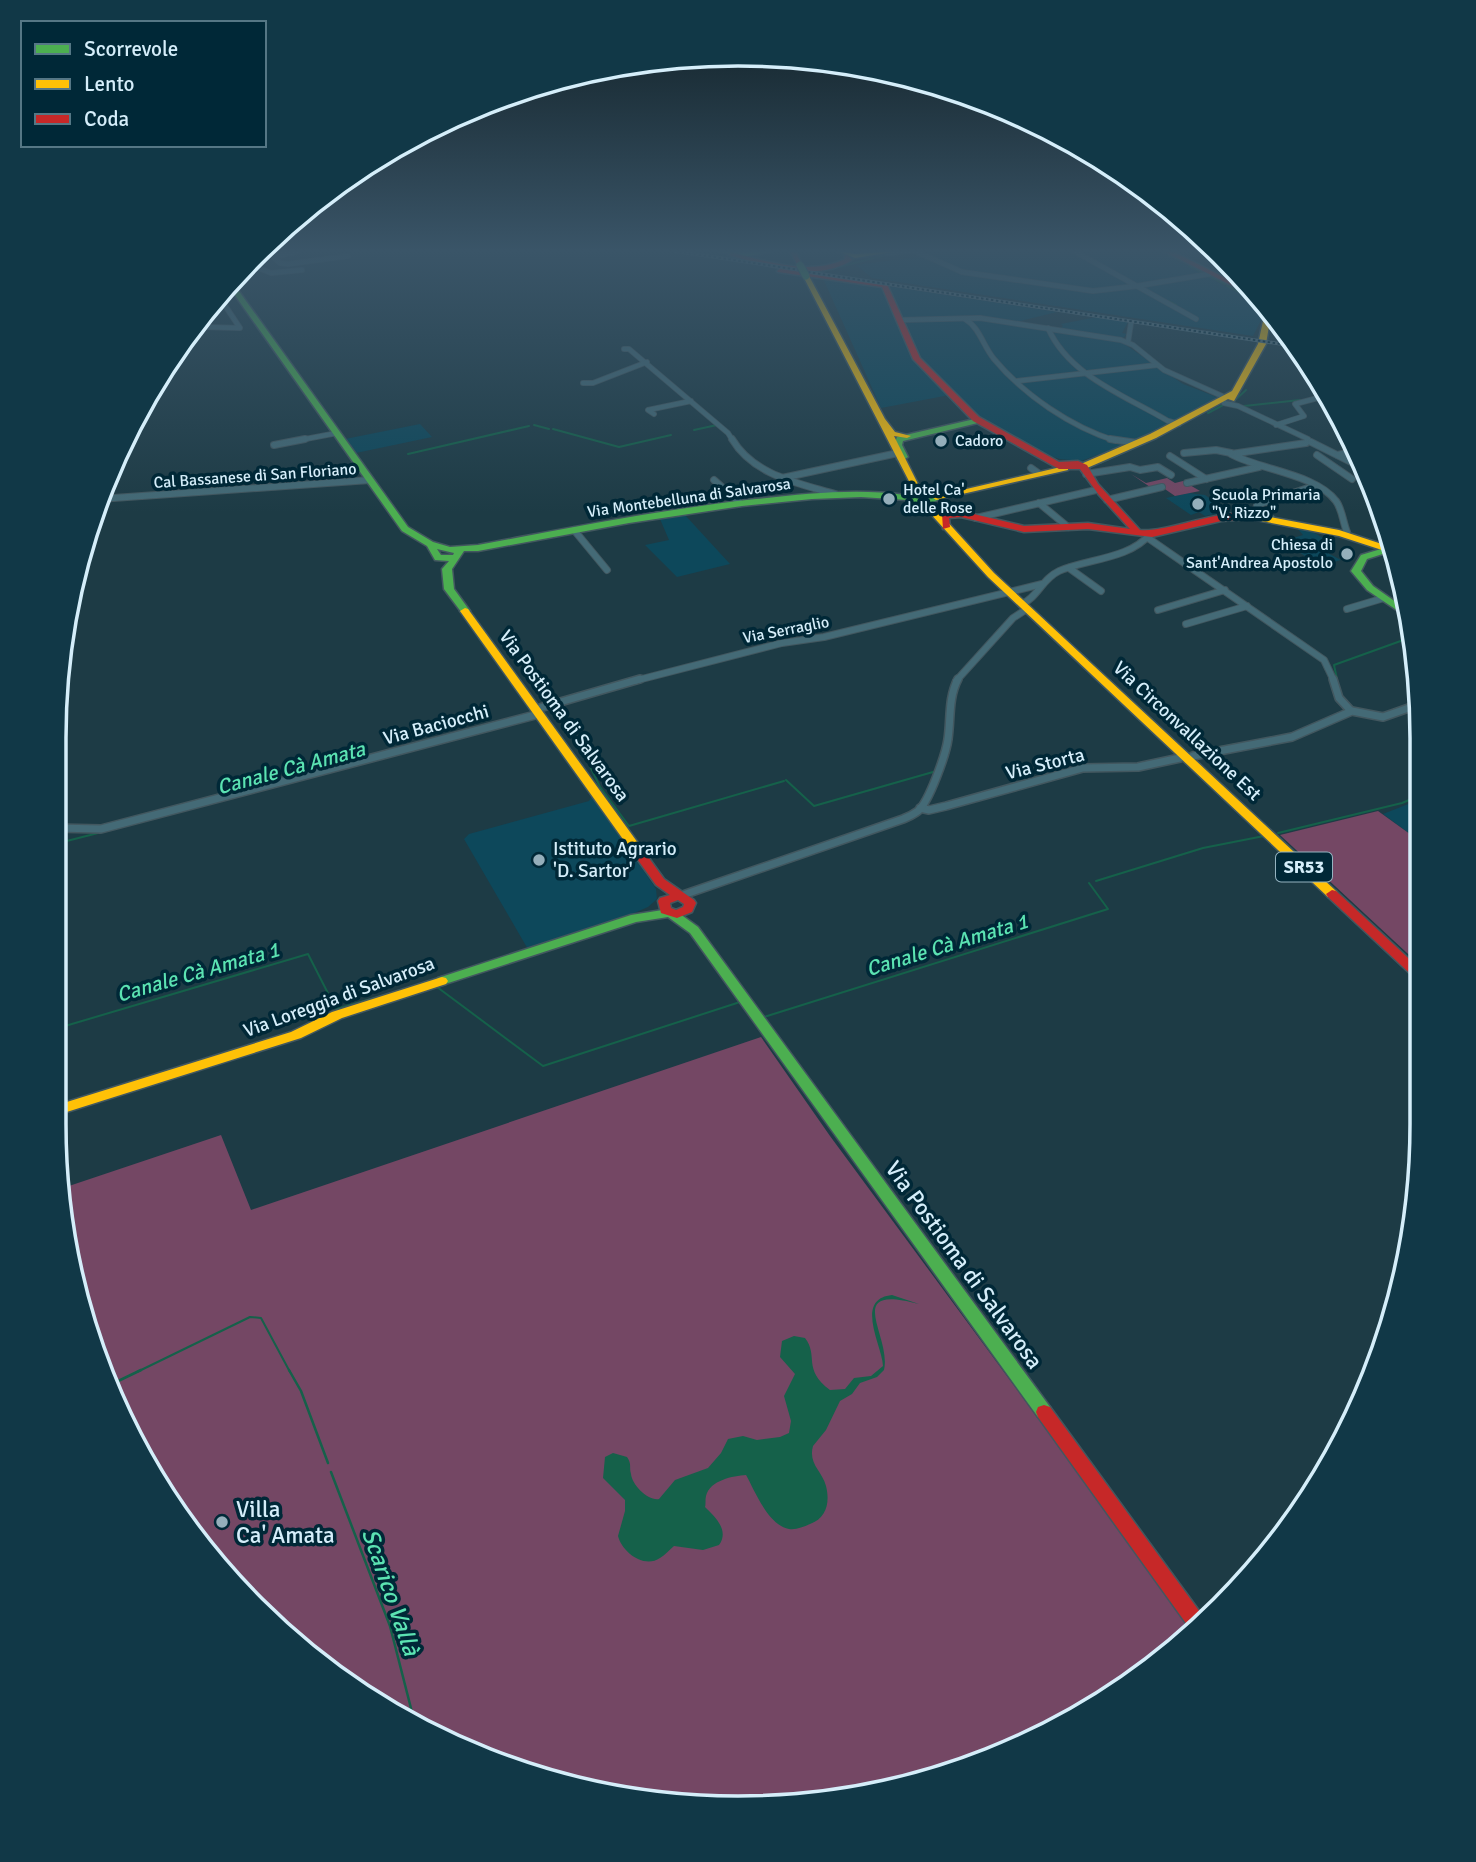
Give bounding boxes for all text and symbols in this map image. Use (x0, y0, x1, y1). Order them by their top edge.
legend (21, 21, 266, 147)
text: Scorrevole (84, 36, 178, 62)
text: Lento (84, 71, 134, 97)
text: Coda (84, 106, 129, 132)
place label: Cadoro (955, 431, 1003, 451)
marker: Cadoro (933, 433, 949, 449)
street label: Cal Bassanese di San Floriano (153, 459, 357, 493)
street label: Via Montebelluna di Salvarosa (586, 474, 792, 522)
place label: Hotel Ca' delle Rose (903, 480, 973, 518)
place label: Scuola Primaria "V. Rizzo" (1212, 485, 1321, 523)
marker: Hotel Ca' delle Rose (881, 491, 897, 507)
marker: Scuola Primaria "V. Rizzo" (1190, 496, 1206, 512)
place label: Chiesa di Sant'Andrea Apostolo (1186, 535, 1333, 573)
marker: Chiesa di Sant'Andrea Apostolo (1339, 546, 1355, 562)
street label: Via Serraglio (741, 612, 831, 648)
street label: Via Postioma di Salvarosa (494, 625, 634, 807)
street label: Via Circonvallazione Est (1108, 656, 1266, 806)
street label: Via Baciocchi (381, 699, 491, 751)
water label: Canale Cà Amata (214, 735, 369, 800)
street label: Via Storta (1003, 743, 1087, 785)
place label: Istituto Agrario 'D. Sartor' (553, 837, 677, 883)
marker: Istituto Agrario 'D. Sartor' (531, 852, 547, 868)
road number: SR53 (1276, 852, 1332, 882)
water label: Canale Cà Amata 1 (863, 908, 1031, 982)
water label: Canale Cà Amata 1 (114, 936, 282, 1008)
street label: Via Loreggia di Salvarosa (240, 951, 438, 1043)
street label: Via Postioma di Salvarosa (879, 1155, 1049, 1375)
place label: Villa Ca' Amata (236, 1495, 335, 1550)
marker: Villa Ca' Amata (214, 1514, 230, 1530)
water label: Scarico Vallà (355, 1524, 427, 1660)

